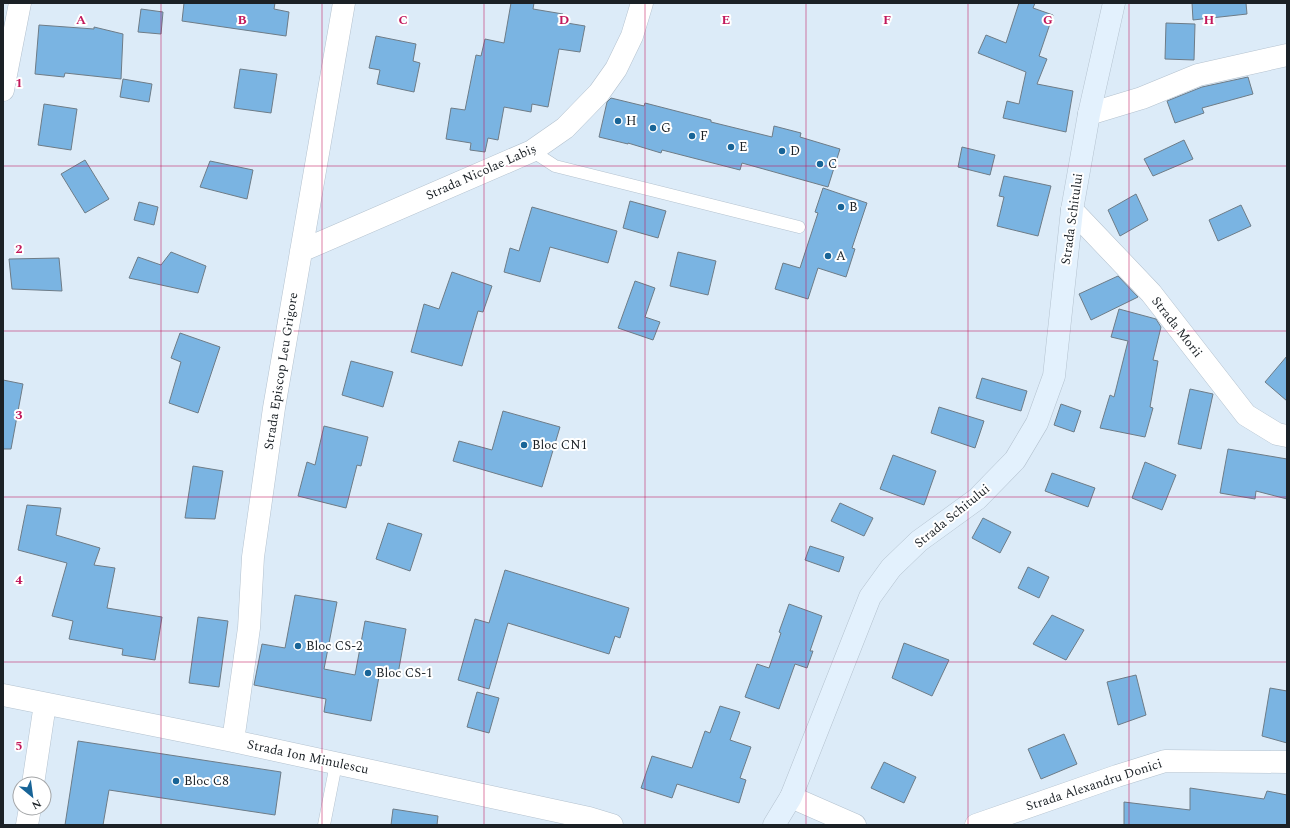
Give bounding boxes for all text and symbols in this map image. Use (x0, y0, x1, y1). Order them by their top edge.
text: A (76, 10, 86, 30)
text: B (237, 10, 247, 30)
text: C (398, 10, 408, 30)
text: D (559, 10, 569, 30)
text: E (722, 10, 731, 30)
text: F (883, 10, 891, 30)
text: G (1043, 10, 1053, 30)
text: H (1204, 10, 1215, 30)
text: 1 (15, 73, 23, 93)
place label: H (626, 111, 637, 131)
marker: H (613, 116, 623, 126)
place label: G (661, 118, 671, 138)
marker: G (648, 123, 658, 133)
place label: F (700, 126, 708, 146)
marker: F (687, 131, 697, 141)
place label: E (739, 137, 747, 157)
street label: Strada Nicolae Labiș (422, 139, 540, 205)
place label: D (790, 141, 800, 161)
marker: E (726, 142, 736, 152)
marker: D (777, 146, 787, 156)
place label: C (828, 154, 837, 174)
marker: C (815, 159, 825, 169)
street label: Strada Schitului (1056, 172, 1088, 266)
place label: B (849, 197, 858, 217)
marker: B (836, 202, 846, 212)
text: 2 (15, 239, 23, 259)
place label: A (836, 246, 846, 266)
marker: A (823, 251, 833, 261)
street label: Strada Episcop Leu Grigore (259, 291, 303, 451)
street label: Strada Morii (1147, 292, 1207, 362)
text: 3 (15, 405, 23, 425)
place label: Bloc CN1 (532, 435, 587, 455)
marker: Bloc CN1 (519, 440, 529, 450)
street label: Strada Schitului (910, 479, 994, 553)
text: 4 (15, 570, 23, 590)
place label: Bloc CS-2 (306, 636, 363, 656)
marker: Bloc CS-2 (293, 641, 303, 651)
place label: Bloc CS-1 (376, 663, 433, 683)
marker: Bloc CS-1 (363, 668, 373, 678)
street label: Strada Ion Minulescu (245, 734, 371, 780)
text: 5 (15, 736, 23, 756)
street label: Strada Alexandru Donici (1023, 754, 1165, 816)
place label: Bloc C8 (184, 771, 229, 791)
north arrow (12, 776, 52, 816)
marker: Bloc C8 (171, 776, 181, 786)
text: N (29, 795, 45, 814)

